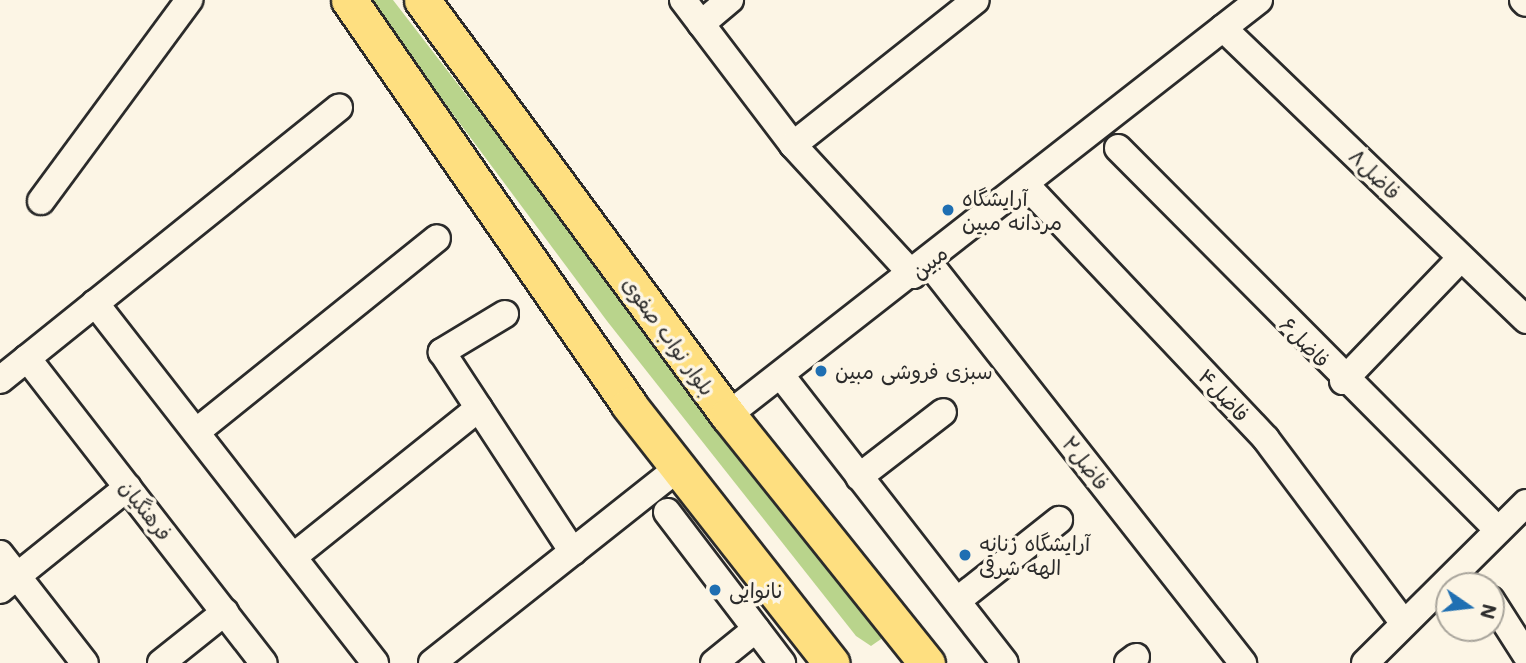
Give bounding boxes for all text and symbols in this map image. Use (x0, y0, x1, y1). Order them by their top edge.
street label: ۸فاضل (1344, 143, 1406, 205)
place label: آرایشگاه مردانه مبین (962, 185, 1062, 235)
marker: آرایشگاه مردانه مبین (940, 202, 956, 218)
street label: مبین (906, 240, 952, 284)
street label: بلوار نواب صفوی (617, 272, 721, 400)
street label: ۶فاضل (1275, 312, 1335, 372)
place label: سبزی فروشی مبین (835, 358, 993, 384)
marker: سبزی فروشی مبین (813, 363, 829, 379)
street label: ۴فاضل (1193, 363, 1255, 427)
street label: ۲فاضل (1057, 431, 1115, 495)
street label: فرهنگیان (114, 475, 178, 545)
place label: آرایشگاه زنانه الهه شرقی (979, 530, 1090, 580)
marker: آرایشگاه زنانه الهه شرقی (957, 547, 973, 563)
north arrow (1435, 572, 1505, 642)
place label: نانوایی (729, 577, 784, 603)
marker: نانوایی (707, 582, 723, 598)
text: N (1475, 602, 1503, 622)

